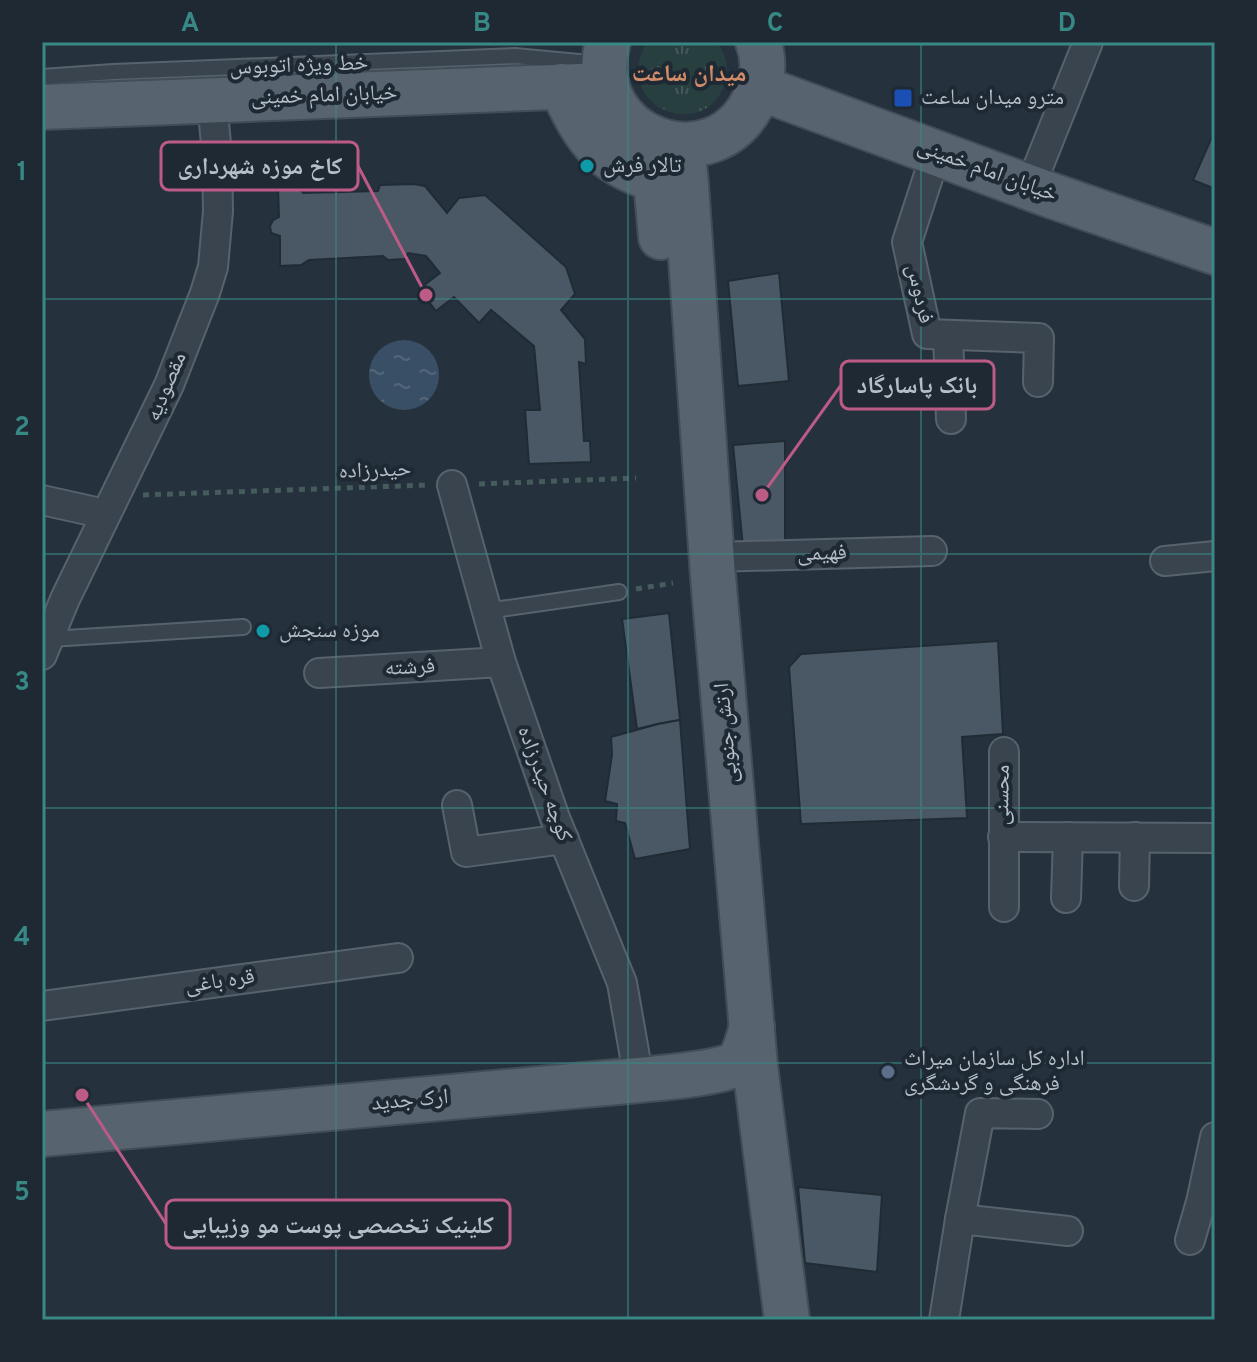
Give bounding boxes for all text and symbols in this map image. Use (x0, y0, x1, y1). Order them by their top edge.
text: A (181, 8, 199, 41)
text: B (473, 8, 491, 41)
text: C (767, 8, 783, 41)
text: D (1058, 8, 1076, 41)
street label: خط ویژه اتوبوس (229, 50, 369, 82)
district label: میدان ساعت (632, 60, 746, 90)
street label: خیابان امام خمینی (250, 80, 398, 112)
place label: مترو میدان ساعت (921, 85, 1064, 112)
marker: مترو میدان ساعت (892, 87, 914, 109)
street label: خیابان امام خمینی (914, 133, 1060, 209)
callout: کاخ موزه شهرداری (161, 142, 358, 190)
text: کاخ موزه شهرداری (178, 153, 343, 183)
place label: تالار فرش (603, 153, 682, 180)
text: 1 (17, 157, 27, 190)
marker: تالار فرش (578, 157, 596, 175)
street label: فردوس (899, 262, 939, 326)
street label: مقصودیه (140, 348, 194, 426)
callout: بانک پاسارگاد (841, 361, 994, 409)
text: بانک پاسارگاد (857, 372, 977, 402)
text: 2 (14, 412, 30, 445)
street label: حیدرزاده (338, 456, 412, 486)
street label: فهیمی (797, 540, 847, 568)
place label: موزه سنجش (279, 618, 380, 645)
marker: موزه سنجش (254, 622, 272, 640)
street label: فرشته (384, 653, 436, 683)
text: 3 (14, 667, 30, 700)
street label: ارتش جنوبی (709, 682, 745, 784)
street label: کوچه حیدرزاده (511, 722, 577, 846)
street label: محسنی (989, 764, 1017, 826)
text: 4 (14, 922, 30, 955)
street label: قره باغی (183, 964, 257, 1000)
place label: اداره کل سازمان میراث فرهنگی و گردشگری (904, 1046, 1085, 1098)
marker: اداره کل سازمان میراث فرهنگی و گردشگری (879, 1063, 897, 1081)
street label: ارک جدید (370, 1084, 450, 1118)
text: 5 (14, 1177, 30, 1210)
callout: کلینیک تخصصی پوست مو وزیبایی (166, 1200, 510, 1248)
text: کلینیک تخصصی پوست مو وزیبایی (182, 1212, 494, 1242)

